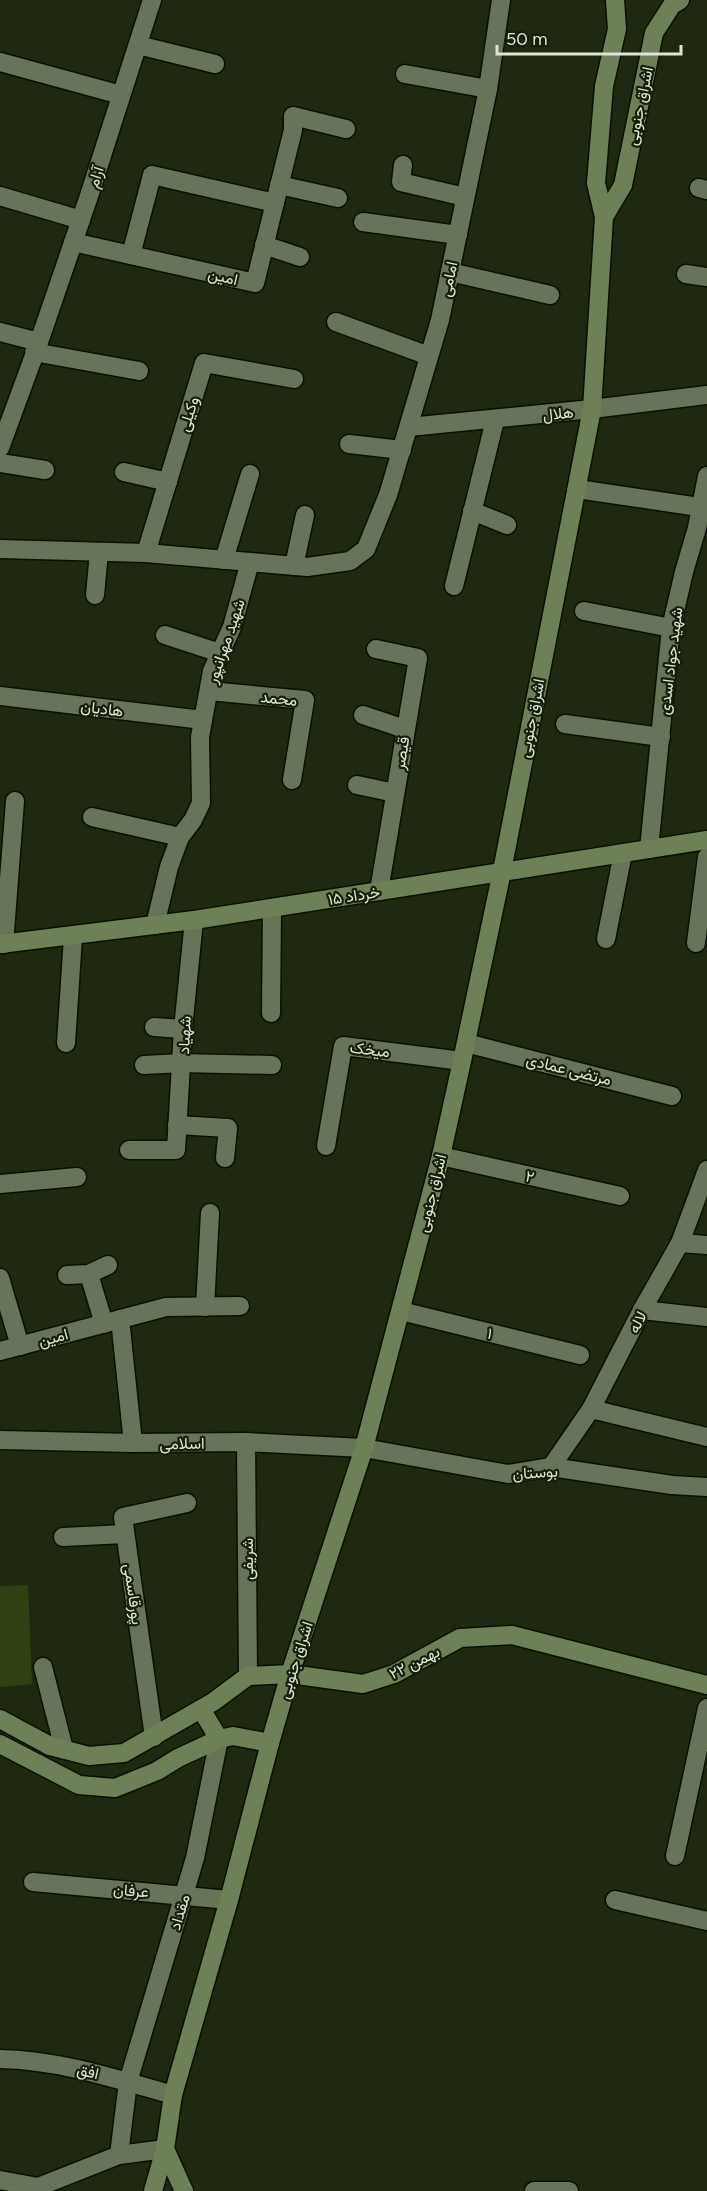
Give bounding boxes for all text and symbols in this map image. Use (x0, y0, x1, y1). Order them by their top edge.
scale bar (497, 18, 682, 56)
text: 50 m (506, 28, 548, 50)
street label: اشراق جنوبی (622, 65, 658, 147)
street label: آرام (83, 163, 109, 191)
street label: امامی (435, 260, 462, 299)
street label: امین (206, 264, 240, 290)
street label: وکیلی (174, 394, 204, 434)
street label: هلال (542, 402, 574, 425)
street label: شهید مهرانپور (202, 596, 251, 687)
street label: شهید جواد اسدی (654, 606, 688, 716)
street label: اشراق جنوبی (515, 677, 549, 759)
street label: محمد (259, 687, 298, 710)
street label: هادیان (79, 696, 124, 721)
street label: قیصر (389, 735, 414, 772)
street label: ۱۵ خرداد (327, 882, 382, 910)
street label: شهیاد (174, 1015, 196, 1055)
street label: میخک (349, 1038, 391, 1061)
street label: مرتضی عمادی (524, 1050, 614, 1090)
street label: اشراق جنوبی (413, 1152, 451, 1234)
street label: ۲ (524, 1166, 536, 1187)
street label: لاله (624, 1308, 651, 1336)
street label: امین (36, 1324, 70, 1352)
street label: ۱ (485, 1324, 494, 1343)
street label: اسلامی (159, 1434, 205, 1454)
street label: بوستان (512, 1461, 559, 1485)
street label: شریفی (238, 1538, 258, 1580)
street label: پورقاسمی (118, 1562, 147, 1626)
street label: اشراق جنوبی (274, 1619, 318, 1701)
street label: ۲۲ بهمن (386, 1642, 443, 1684)
street label: عرفان (112, 1879, 150, 1903)
street label: مقداد (165, 1892, 194, 1932)
street label: افق (75, 2060, 101, 2084)

